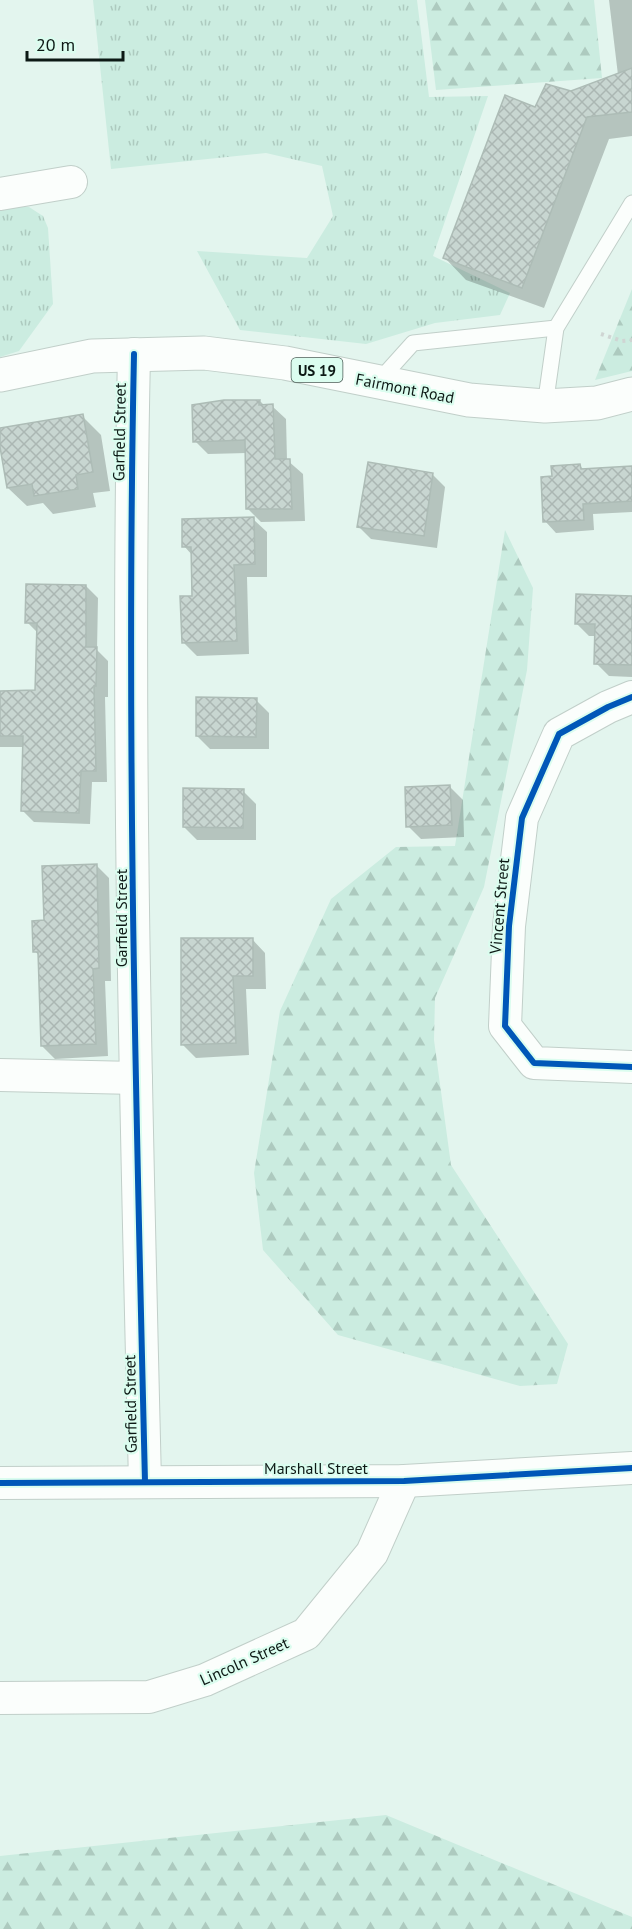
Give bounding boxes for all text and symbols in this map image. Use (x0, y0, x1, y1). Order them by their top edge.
scale bar (27, 24, 123, 62)
text: 20 m (36, 33, 75, 56)
road number: US 19 (292, 358, 342, 382)
street label: Fairmont Road (354, 369, 456, 407)
street label: Garfield Street (108, 382, 130, 481)
street label: Vincent Street (485, 857, 513, 956)
street label: Garfield Street (111, 868, 131, 967)
street label: Garfield Street (119, 1354, 141, 1453)
street label: Marshall Street (264, 1458, 369, 1478)
street label: Lincoln Street (196, 1632, 292, 1690)

